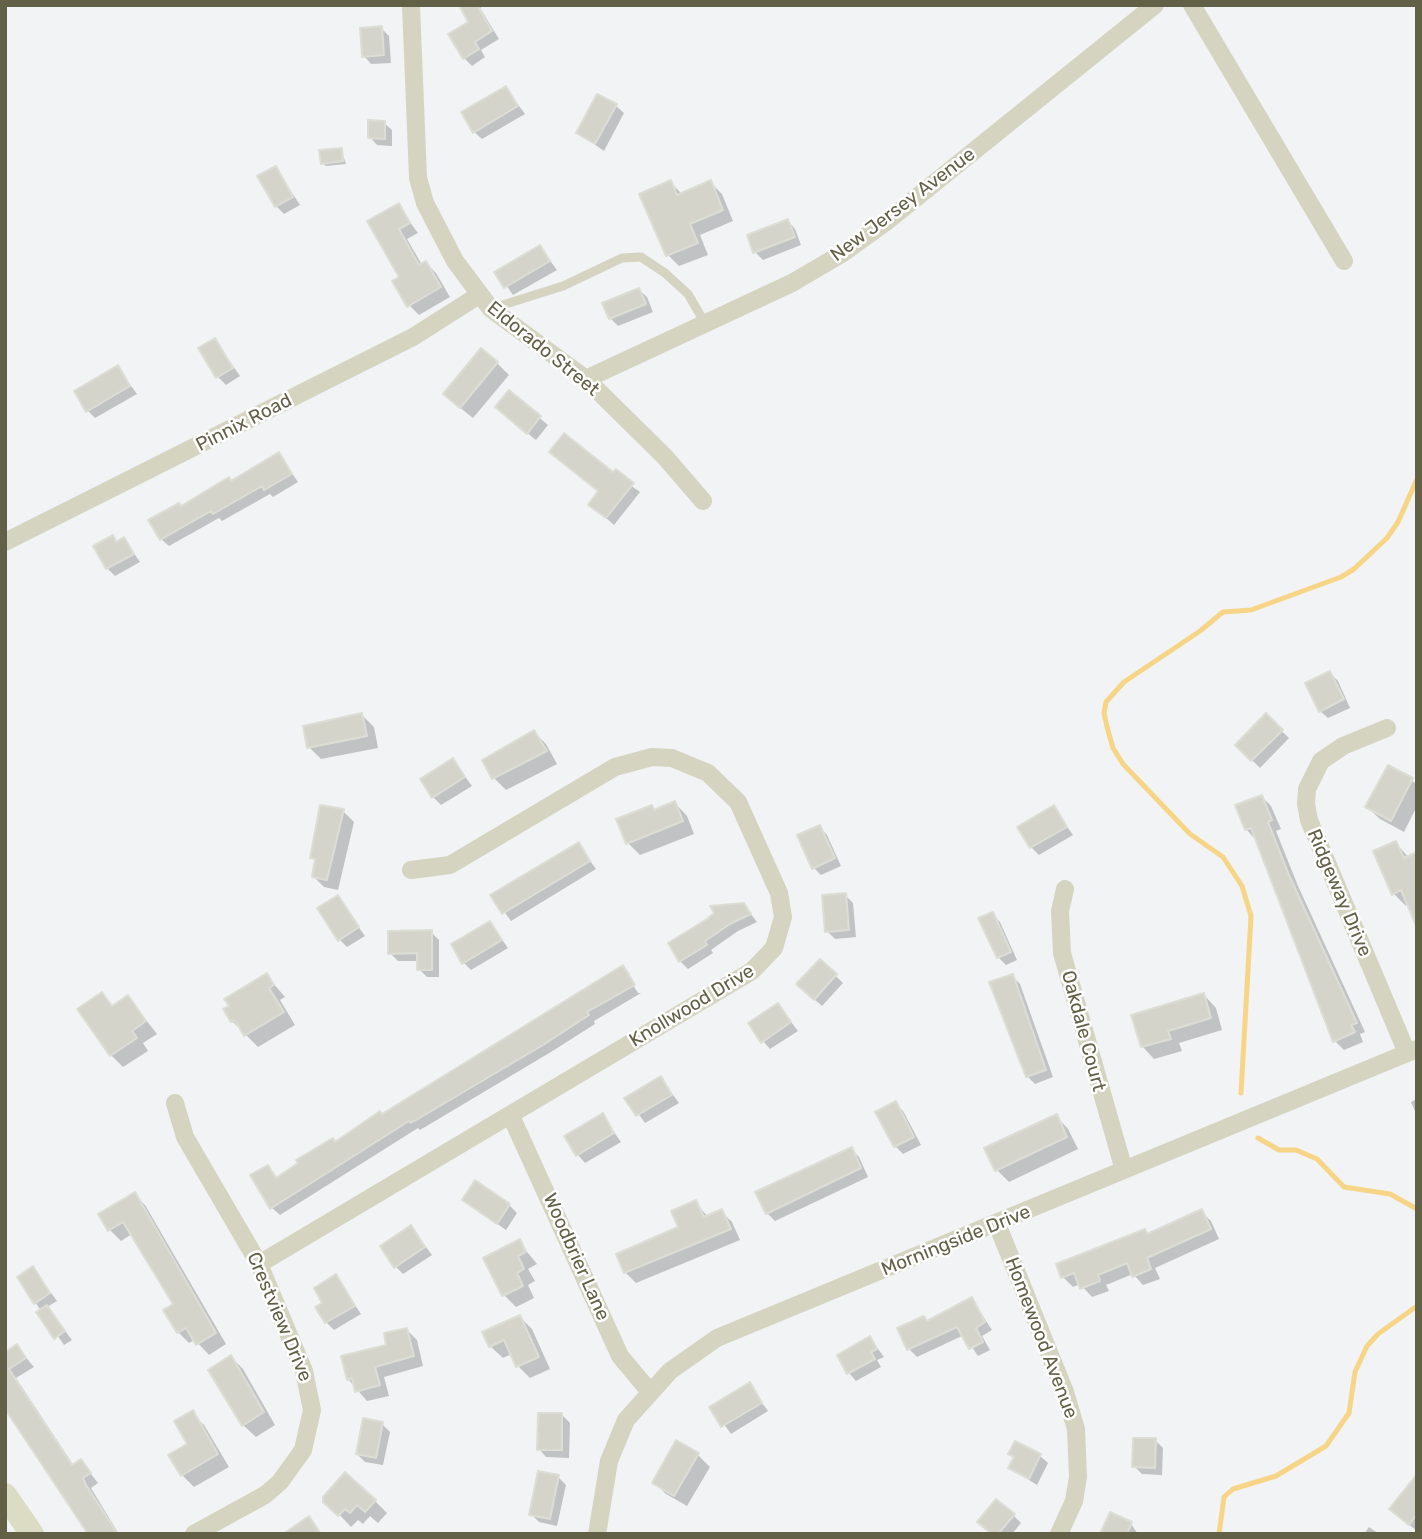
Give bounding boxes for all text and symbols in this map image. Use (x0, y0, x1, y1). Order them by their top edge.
street label: New Jersey Avenue (826, 143, 980, 267)
street label: Eldorado Street (482, 297, 604, 401)
street label: Pinnix Road (192, 389, 296, 457)
street label: Ridgeway Drive (1302, 826, 1376, 960)
street label: Knollwood Drive (625, 960, 759, 1052)
street label: Oakdale Court (1056, 968, 1110, 1094)
street label: Woodbrier Lane (538, 1190, 614, 1324)
street label: Morningside Drive (878, 1201, 1034, 1281)
street label: Crestview Drive (241, 1249, 317, 1385)
street label: Homewood Avenue (1000, 1254, 1082, 1422)

